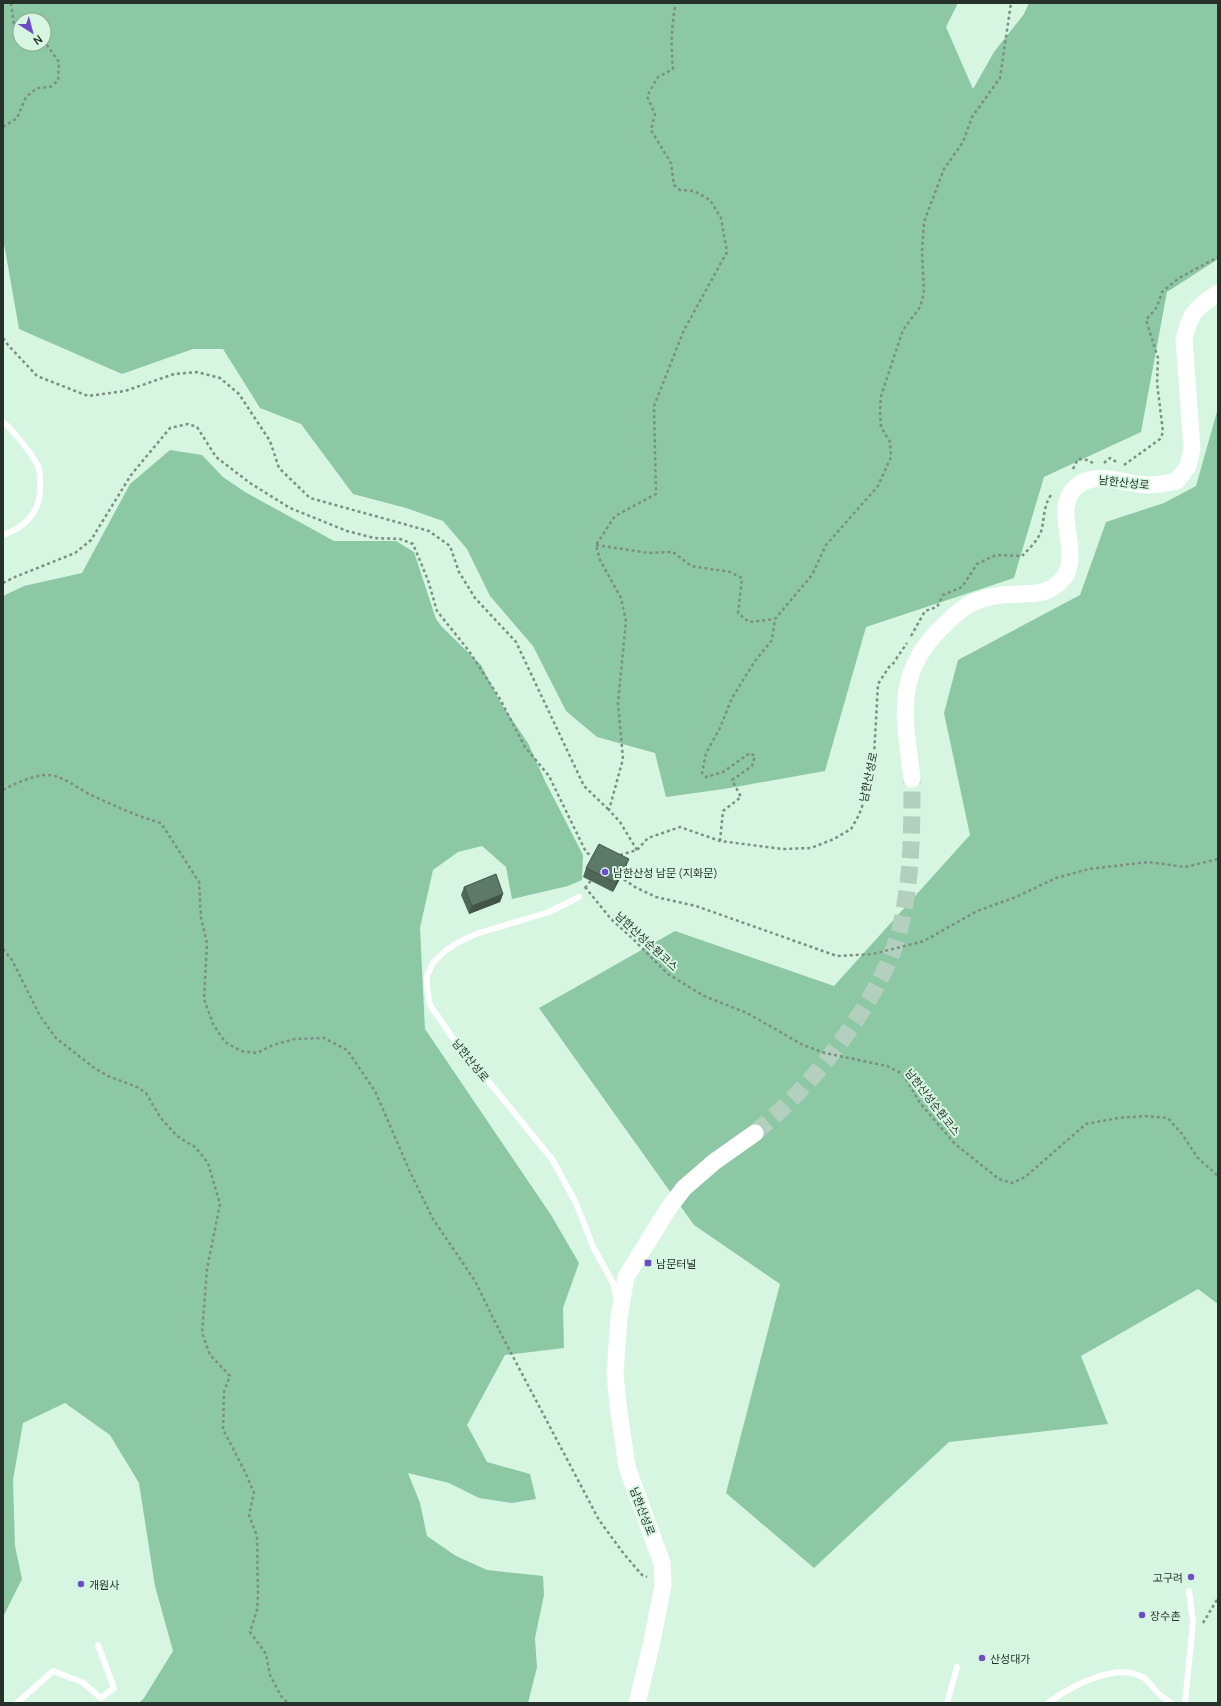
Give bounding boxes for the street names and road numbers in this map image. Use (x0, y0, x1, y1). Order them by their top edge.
street label: 남한산성로 (1098, 472, 1150, 492)
street label: 남한산성로 (855, 751, 881, 803)
street label: 남한산성순환코스 (612, 908, 682, 974)
street label: 남한산성로 (449, 1036, 493, 1084)
street label: 남한산성순환코스 (902, 1065, 964, 1139)
street label: 남한산성로 (627, 1485, 659, 1537)

